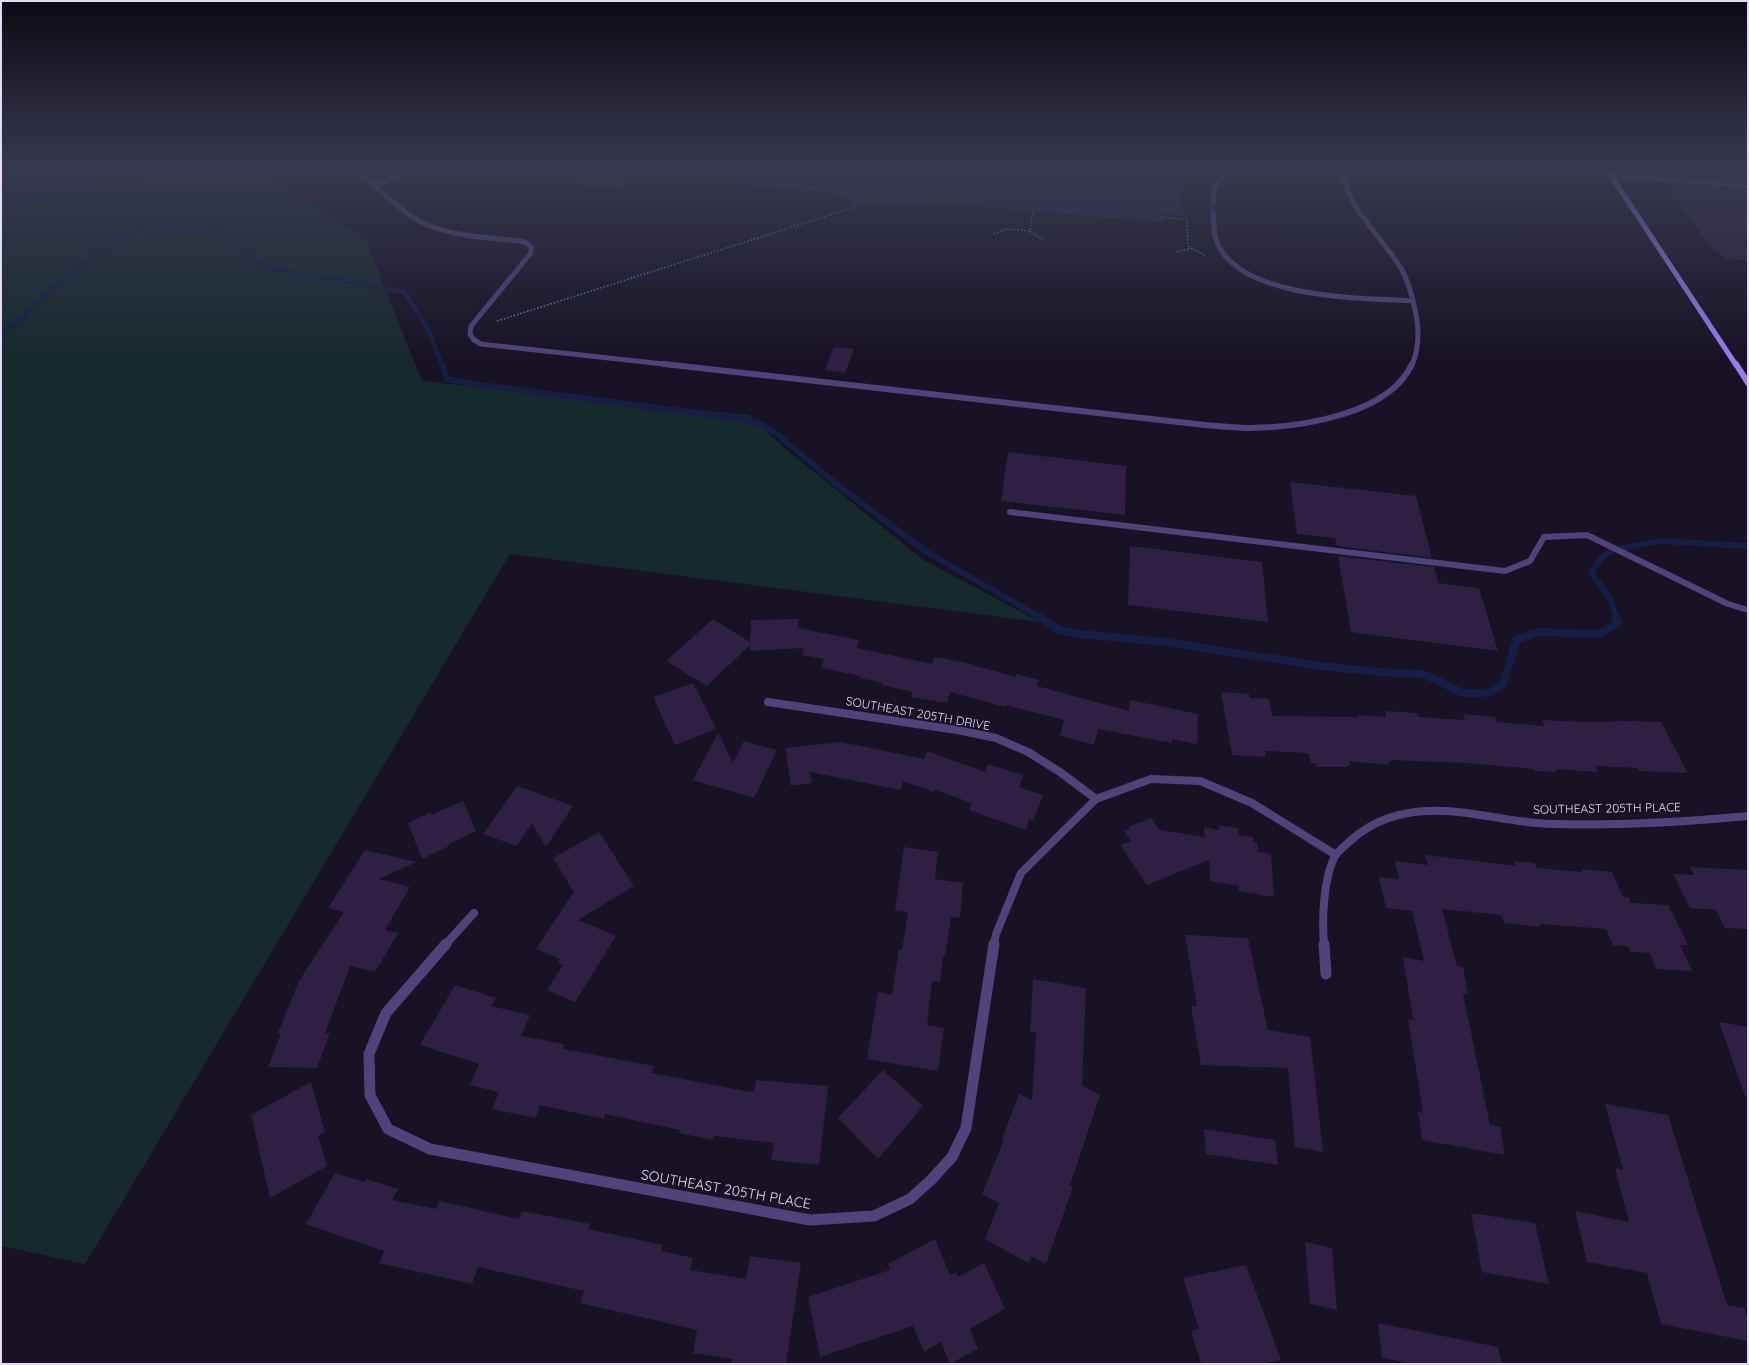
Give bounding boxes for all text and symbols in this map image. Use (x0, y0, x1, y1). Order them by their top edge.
street label: SOUTHEAST 205TH DRIVE (845, 693, 991, 733)
street label: SOUTHEAST 205TH PLACE (1533, 799, 1681, 817)
street label: SOUTHEAST 205TH PLACE (640, 1165, 812, 1213)

